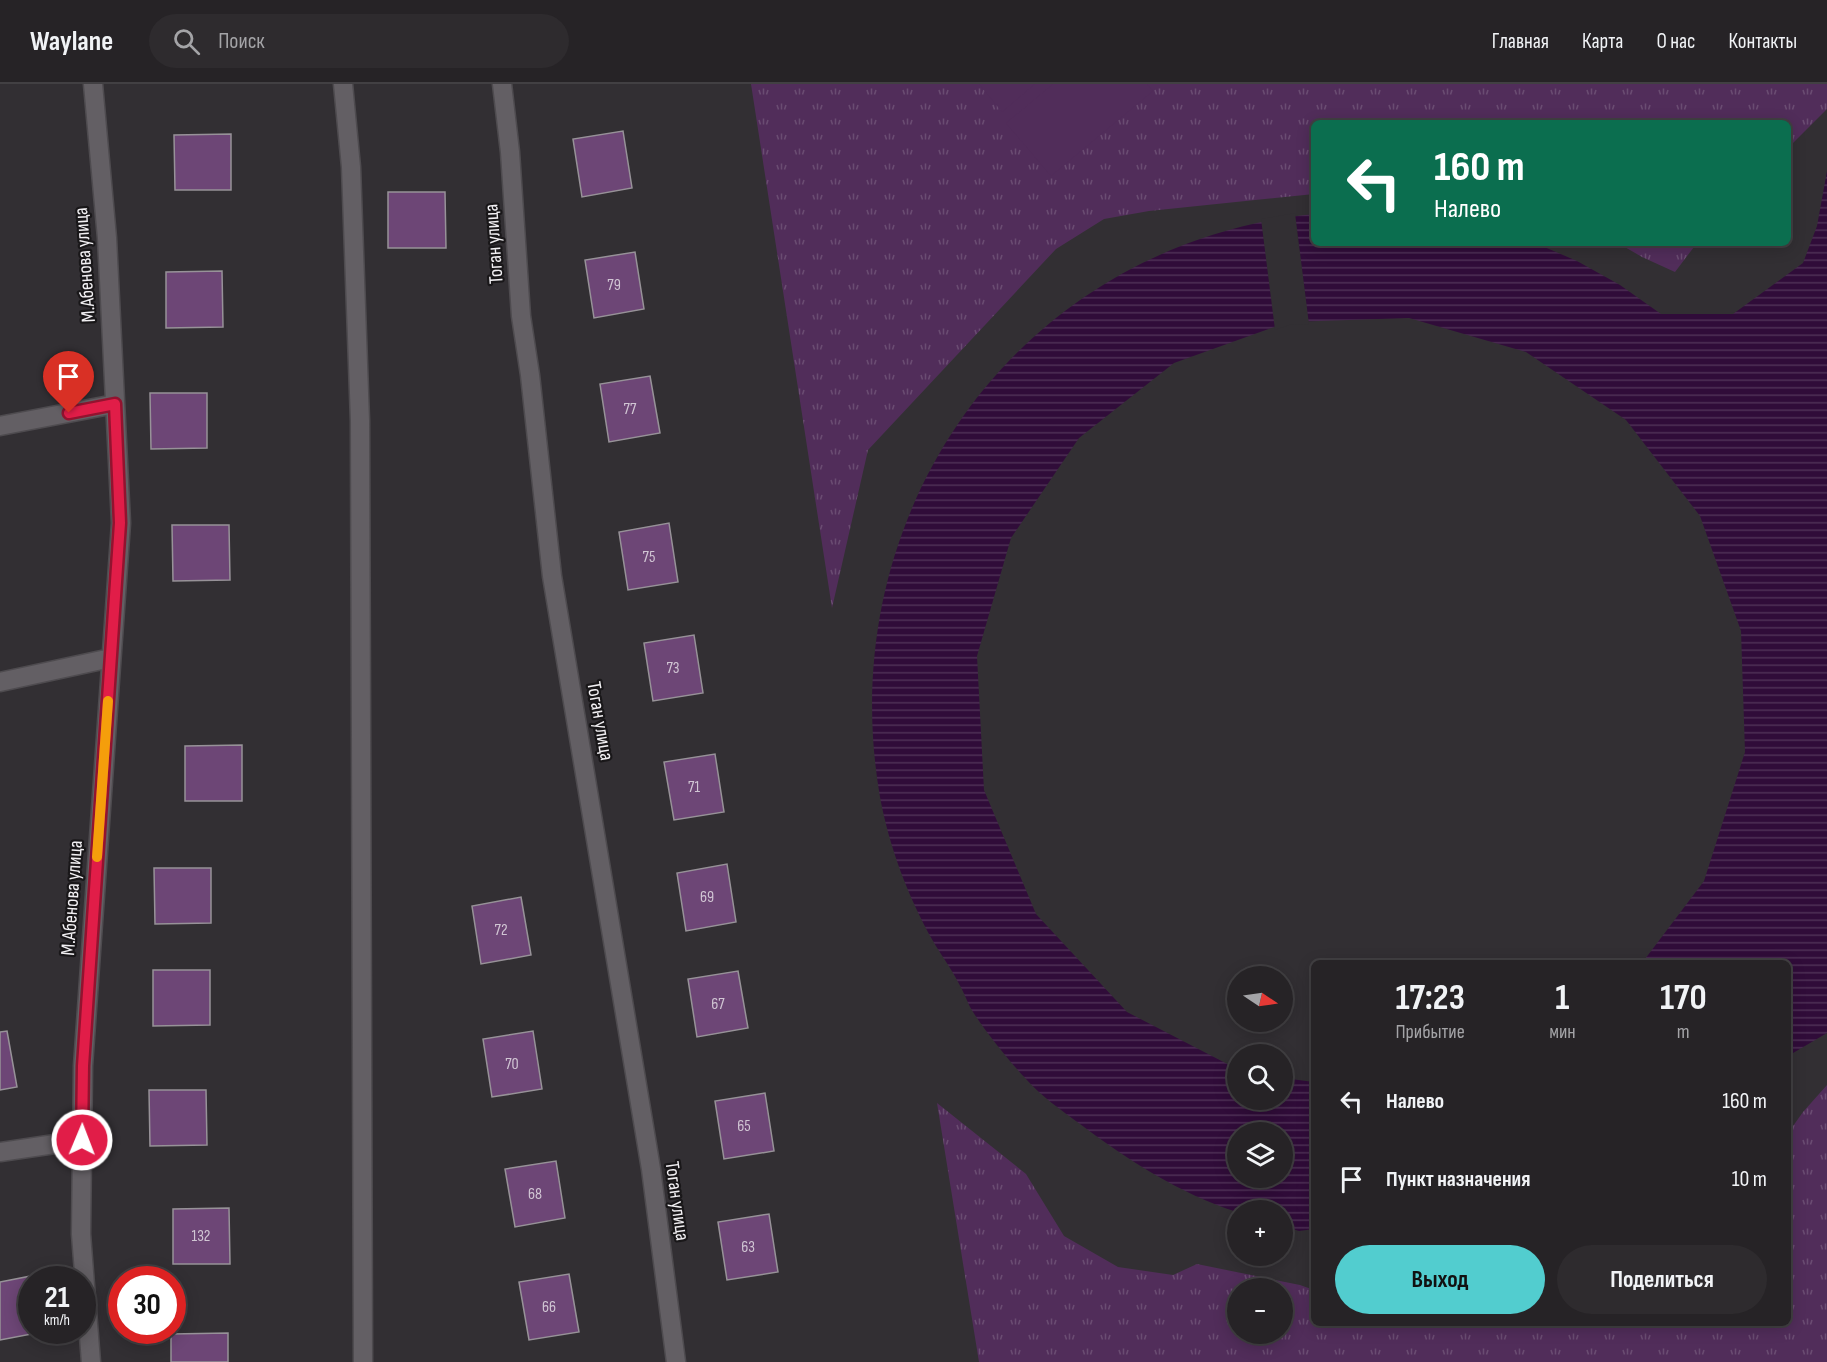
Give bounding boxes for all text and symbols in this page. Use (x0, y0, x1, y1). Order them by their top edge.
search box (149, 14, 569, 68)
text: Waylane (30, 25, 113, 58)
icon: search (170, 25, 203, 58)
text: Поиск (218, 28, 265, 55)
text: Главная (1492, 29, 1549, 54)
text: Карта (1582, 29, 1623, 54)
text: О нас (1656, 29, 1695, 54)
text: Контакты (1728, 29, 1797, 54)
text: 160 m (1434, 142, 1525, 193)
icon: left (1335, 144, 1413, 222)
text: Налево (1434, 193, 1501, 225)
street label: Тоган улица (479, 203, 509, 285)
street label: М.Абенова улица (69, 207, 101, 323)
house number: 79 (607, 276, 621, 295)
pin (43, 351, 94, 413)
icon: arrive (52, 360, 85, 393)
house number: 77 (624, 400, 637, 419)
house number: 75 (643, 548, 655, 567)
house number: 73 (666, 659, 680, 678)
street label: Тоган улица (581, 680, 619, 762)
house number: 71 (688, 778, 700, 797)
street label: М.Абенова улица (56, 840, 88, 956)
house number: 69 (700, 888, 714, 907)
house number: 72 (495, 921, 507, 940)
north arrow (1227, 966, 1293, 1032)
map controls (1227, 966, 1293, 1344)
text: 17:23 (1395, 977, 1465, 1020)
text: 1 (1555, 977, 1569, 1020)
text: 170 (1660, 977, 1707, 1020)
house number: 67 (711, 995, 725, 1014)
text: Прибытие (1395, 1020, 1465, 1044)
text: мин (1549, 1020, 1576, 1044)
text: m (1677, 1020, 1690, 1044)
button: search (1227, 1044, 1293, 1110)
house number: 70 (505, 1055, 519, 1074)
icon: left (1335, 1085, 1368, 1118)
text: Налево (1386, 1088, 1444, 1115)
text: 160 m (1722, 1088, 1767, 1115)
position arrow (50, 1108, 114, 1172)
house number: 65 (737, 1117, 751, 1136)
button: layers (1227, 1122, 1293, 1188)
street label: Тоган улица (660, 1160, 694, 1242)
icon: arrive (1335, 1163, 1368, 1196)
text: Пункт назначения (1386, 1166, 1530, 1193)
text: 10 m (1732, 1166, 1767, 1193)
house number: 68 (528, 1185, 542, 1204)
button: + (1227, 1200, 1293, 1266)
house number: 132 (192, 1227, 210, 1246)
house number: 63 (741, 1238, 755, 1257)
button: Выход (1335, 1245, 1545, 1314)
button: Поделиться (1557, 1245, 1767, 1314)
speed limit sign: 30 (108, 1266, 186, 1344)
button: − (1227, 1278, 1293, 1344)
text: 21 (45, 1280, 69, 1316)
house number: 66 (542, 1298, 556, 1317)
text: km/h (44, 1311, 70, 1330)

